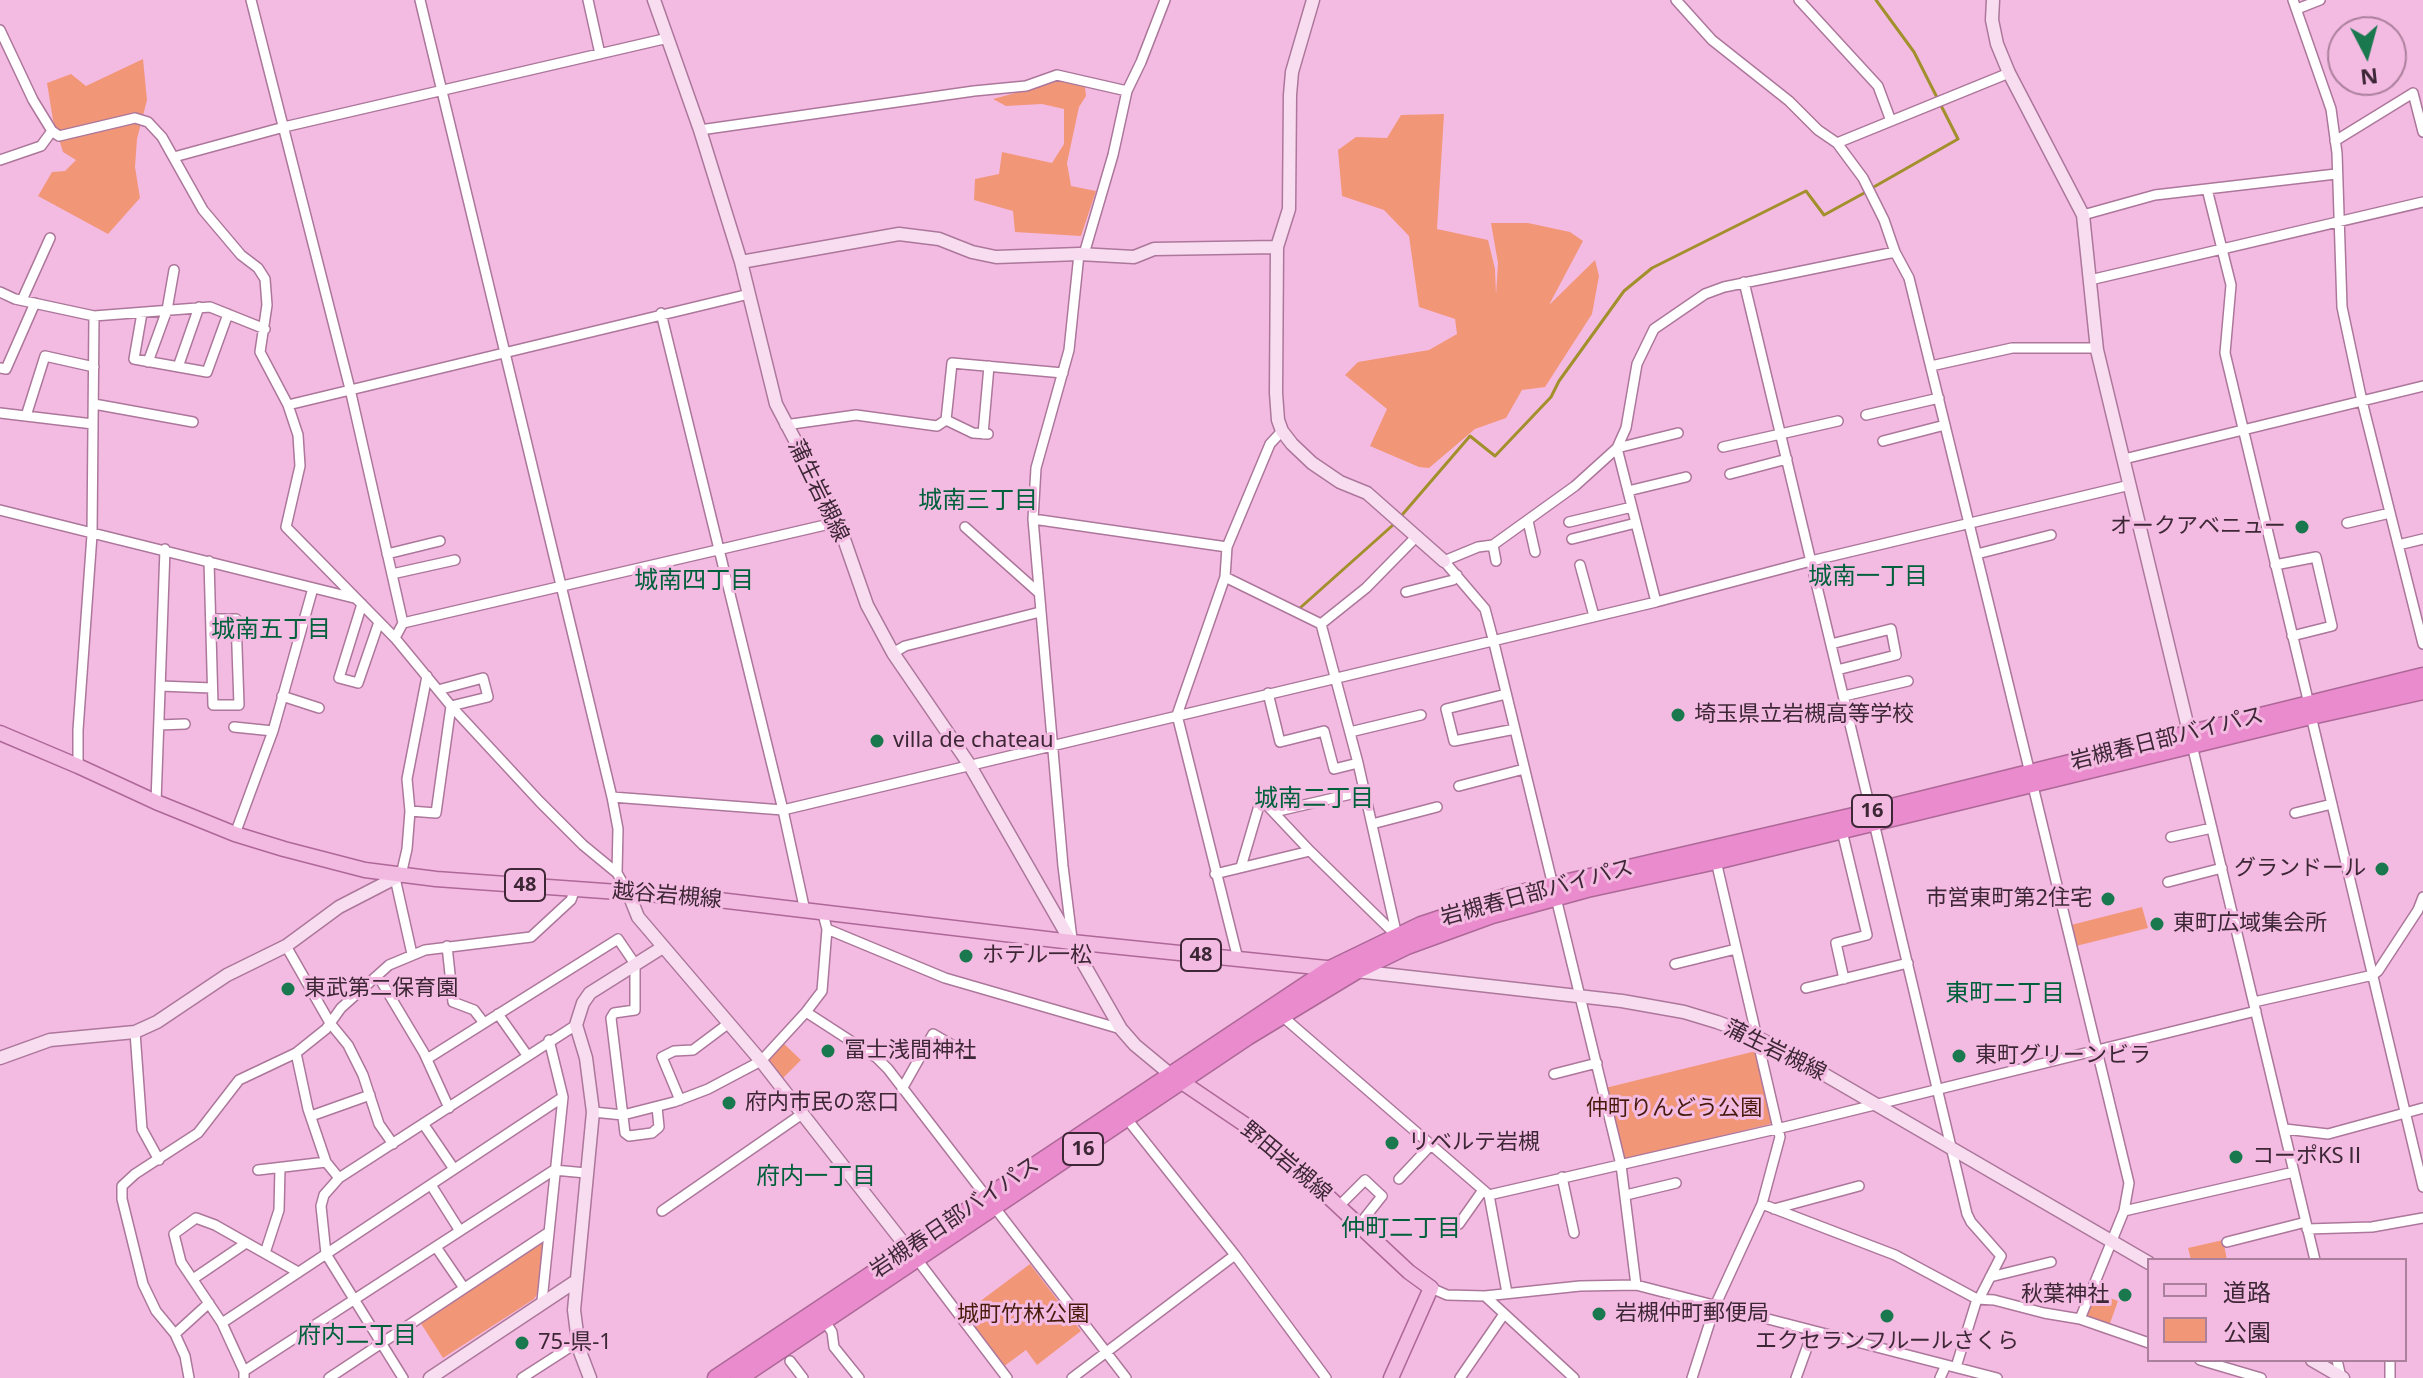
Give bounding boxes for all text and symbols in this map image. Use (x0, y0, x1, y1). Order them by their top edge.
north arrow (2327, 16, 2407, 96)
text: N (2359, 62, 2380, 94)
street label: 蒲生岩槻線 (782, 436, 854, 546)
district label: 城南三丁目 (918, 487, 1038, 515)
place label: オークアベニュー (2110, 514, 2286, 540)
marker: オークアベニュー (2293, 518, 2311, 536)
district label: 城南一丁目 (1808, 563, 1928, 591)
district label: 城南四丁目 (634, 567, 754, 595)
district label: 城南五丁目 (211, 616, 331, 644)
place label: 埼玉県立岩槻高等学校 (1694, 702, 1914, 728)
street label: 岩槻春日部バイパス (2068, 702, 2266, 776)
marker: 埼玉県立岩槻高等学校 (1669, 706, 1687, 724)
place label: villa de chateau (893, 728, 1054, 754)
marker: villa de chateau (868, 732, 886, 750)
district label: 城南二丁目 (1254, 785, 1374, 813)
road number: 16 (1852, 795, 1892, 827)
street label: 岩槻春日部バイパス (1438, 855, 1636, 931)
place label: グランドール (2234, 856, 2366, 882)
marker: グランドール (2373, 860, 2391, 878)
road number: 48 (505, 869, 545, 901)
street label: 越谷岩槻線 (611, 878, 723, 914)
place label: 市営東町第2住宅 (1925, 886, 2092, 912)
marker: 市営東町第2住宅 (2099, 890, 2117, 908)
place label: 東町広域集会所 (2173, 911, 2327, 937)
marker: 東町広域集会所 (2148, 915, 2166, 933)
road number: 48 (1181, 939, 1221, 971)
place label: ホテル一松 (982, 943, 1092, 969)
marker: ホテル一松 (957, 947, 975, 965)
place label: 東武第二保育園 (304, 976, 458, 1002)
marker: 東武第二保育園 (279, 980, 297, 998)
district label: 東町二丁目 (1945, 980, 2065, 1008)
street label: 蒲生岩槻線 (1720, 1015, 1830, 1087)
place label: 冨士浅間神社 (844, 1038, 976, 1064)
marker: 冨士浅間神社 (819, 1042, 837, 1060)
place label: 東町グリーンビラ (1975, 1043, 2151, 1069)
marker: 東町グリーンビラ (1950, 1047, 1968, 1065)
place label: 府内市民の窓口 (745, 1090, 899, 1116)
marker: 府内市民の窓口 (720, 1094, 738, 1112)
park label: 仲町りんどう公園 (1586, 1096, 1762, 1122)
street label: 野田岩槻線 (1235, 1117, 1337, 1207)
place label: リベルテ岩槻 (1408, 1130, 1540, 1156)
road number: 16 (1063, 1133, 1103, 1165)
marker: リベルテ岩槻 (1383, 1134, 1401, 1152)
place label: コーポKSⅡ (2252, 1144, 2366, 1170)
marker: コーポKSⅡ (2227, 1148, 2245, 1166)
street label: 岩槻春日部バイパス (866, 1152, 1044, 1284)
district label: 府内一丁目 (756, 1163, 876, 1191)
district label: 仲町二丁目 (1341, 1215, 1461, 1243)
legend (2147, 1258, 2407, 1362)
text: 道路 (2223, 1275, 2271, 1308)
place label: 秋葉神社 (2021, 1282, 2109, 1308)
marker: 秋葉神社 (2116, 1286, 2134, 1304)
place label: 岩槻仲町郵便局 (1615, 1301, 1769, 1327)
park label: 城町竹林公園 (957, 1302, 1089, 1328)
marker: 岩槻仲町郵便局 (1590, 1305, 1608, 1323)
marker: エクセランフルールさくら (1878, 1307, 1896, 1325)
text: 公園 (2223, 1315, 2271, 1348)
district label: 府内二丁目 (297, 1322, 417, 1350)
place label: エクセランフルールさくら (1755, 1329, 2019, 1355)
place label: 75-県-1 (538, 1330, 612, 1356)
marker: 75-県-1 (513, 1334, 531, 1352)

